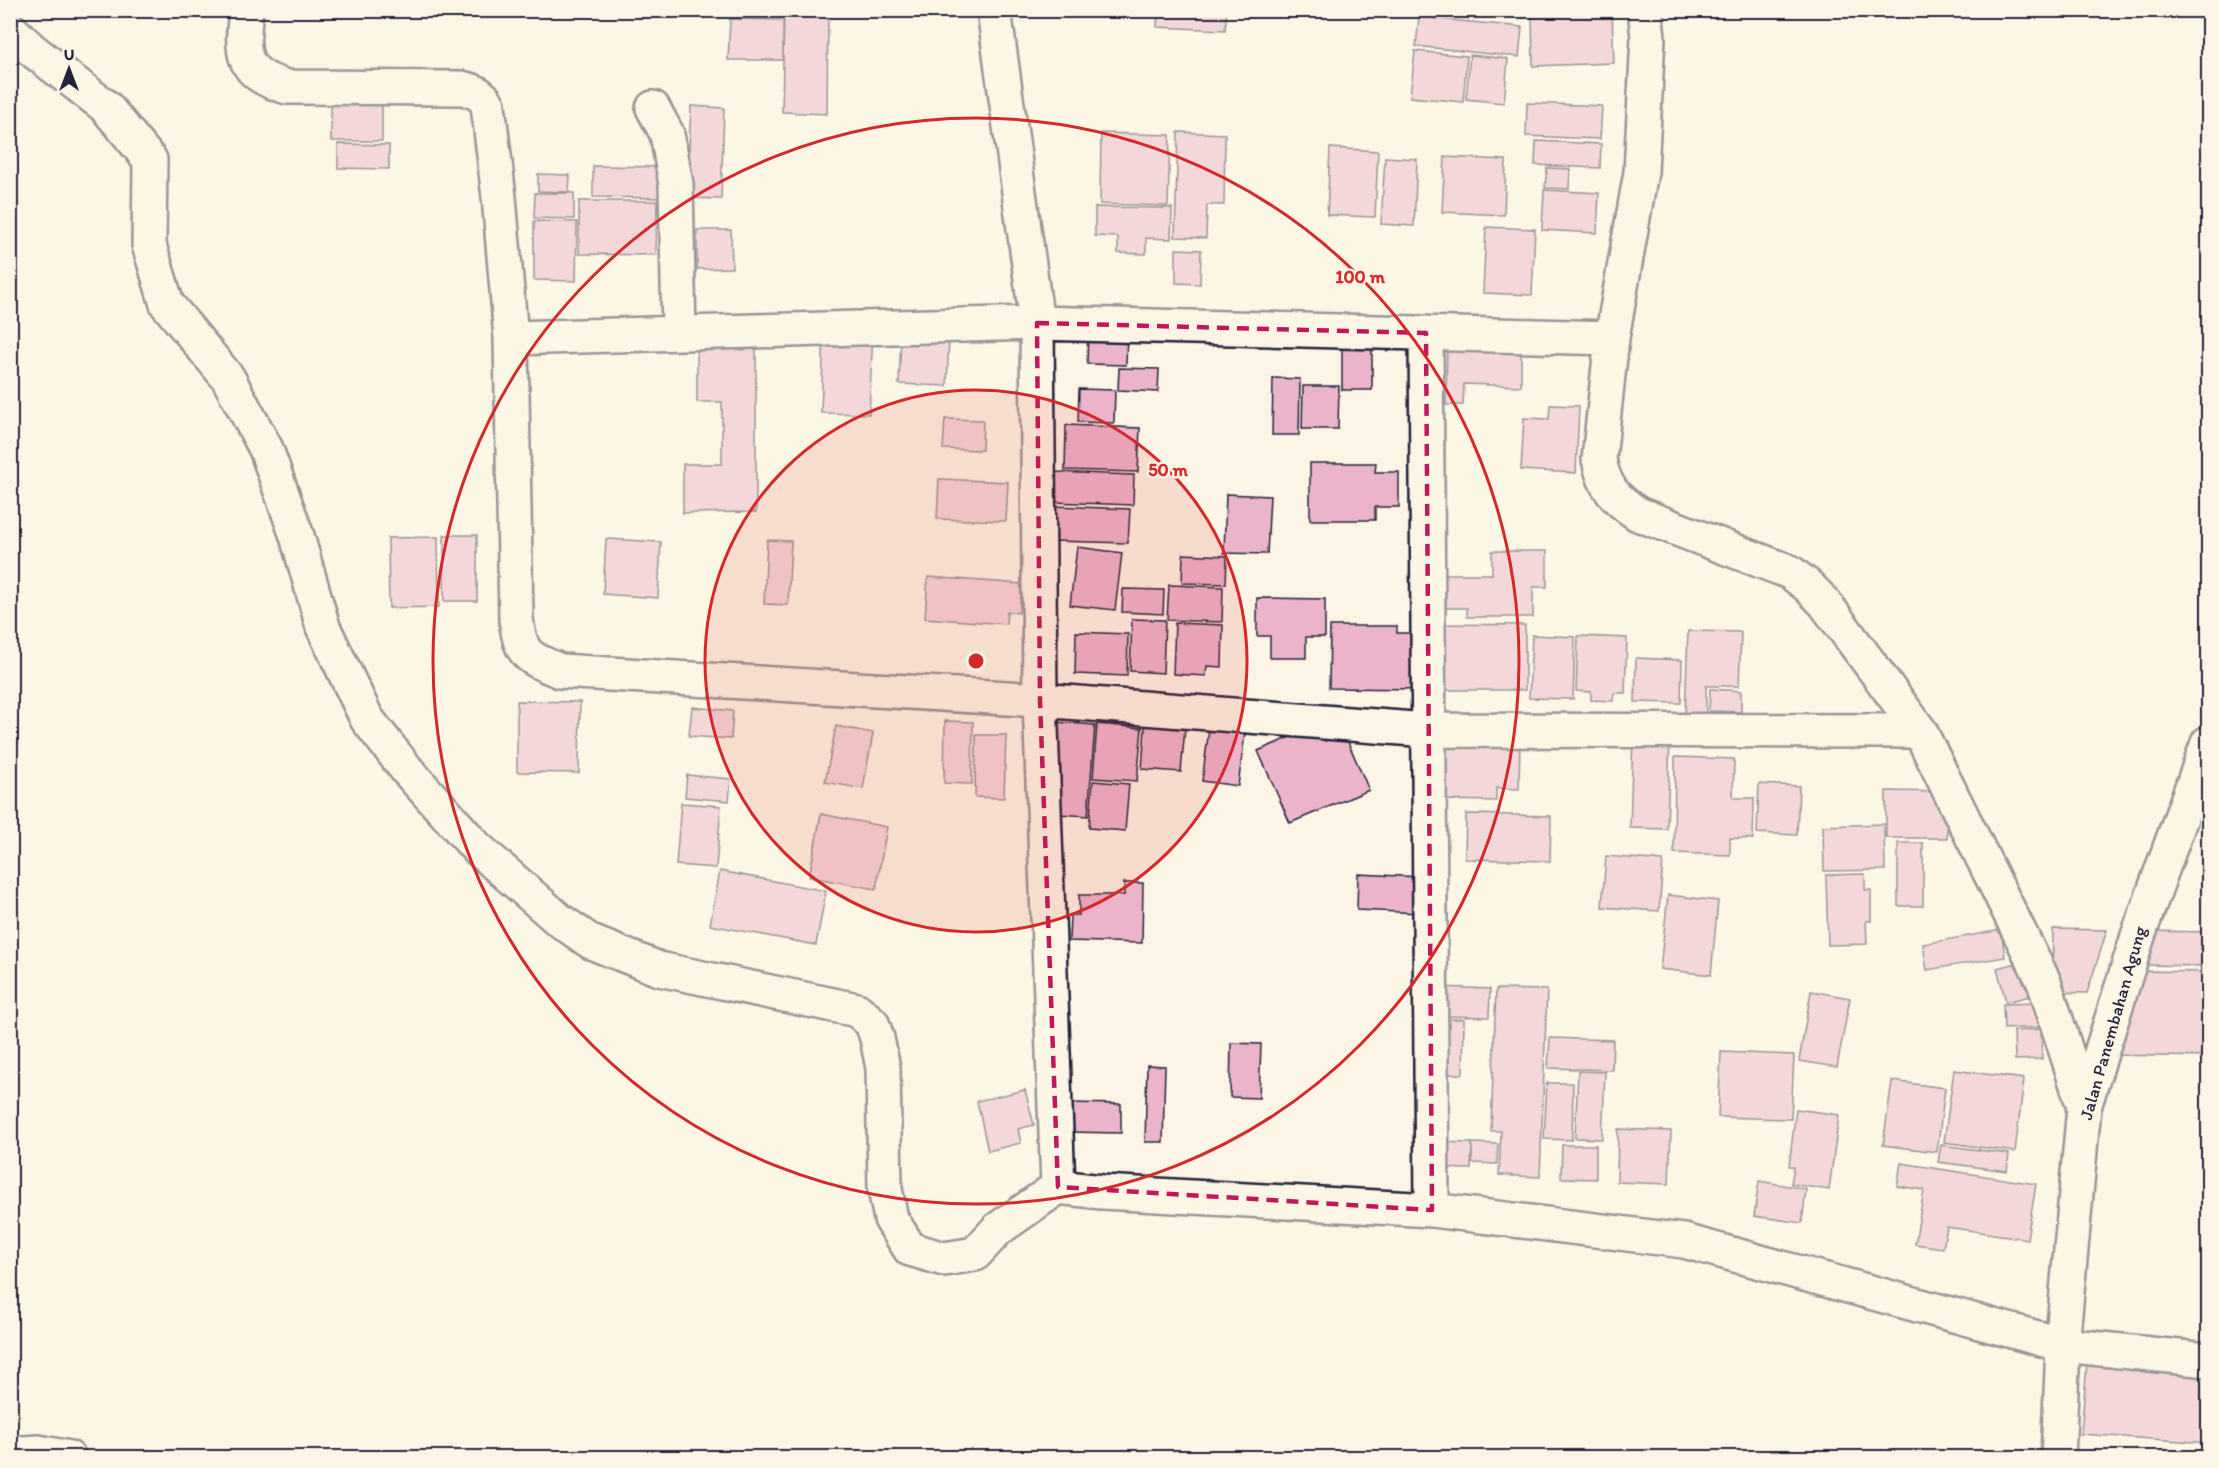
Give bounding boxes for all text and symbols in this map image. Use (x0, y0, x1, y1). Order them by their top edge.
north arrow (39, 39, 99, 99)
text: U (64, 45, 74, 64)
text: 100 m (1335, 266, 1386, 288)
text: 50 m (1148, 459, 1189, 481)
centre of rings (966, 651, 986, 671)
street label: Jalan Panembahan Agung (2075, 923, 2151, 1122)

